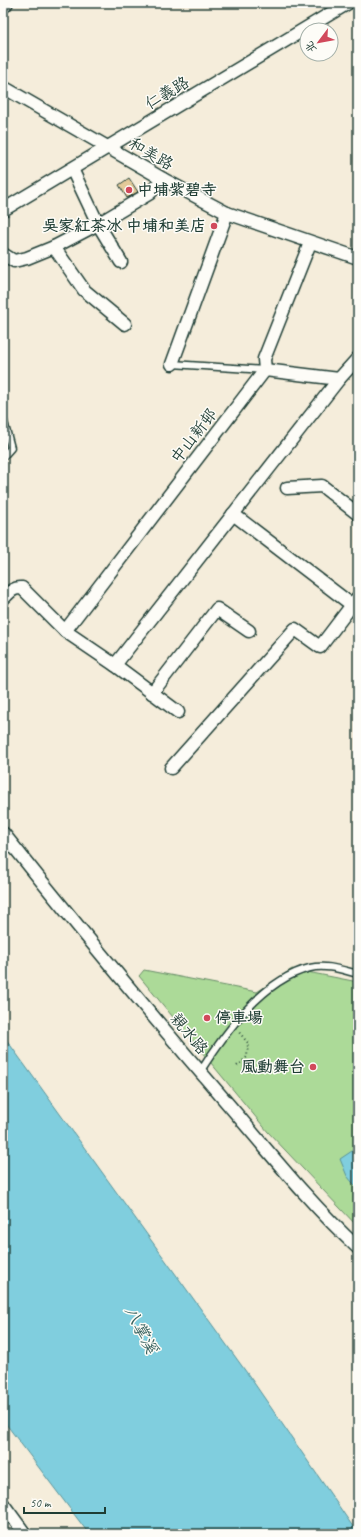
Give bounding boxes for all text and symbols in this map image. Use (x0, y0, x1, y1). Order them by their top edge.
north arrow (299, 22, 339, 62)
text: 北 (302, 39, 319, 56)
street label: 仁義路 (141, 72, 193, 114)
street label: 和美路 (125, 133, 177, 175)
place label: 中埔紫碧寺 (137, 180, 217, 200)
marker: 中埔紫碧寺 (124, 185, 134, 195)
place label: 吳家紅茶冰 中埔和美店 (42, 216, 206, 236)
marker: 吳家紅茶冰 中埔和美店 (209, 221, 219, 231)
street label: 中山新邨 (166, 405, 222, 467)
place label: 停車場 (215, 1008, 263, 1028)
street label: 親水路 (166, 1009, 212, 1059)
marker: 停車場 (202, 1013, 212, 1023)
place label: 風動舞台 (241, 1057, 305, 1077)
marker: 風動舞台 (308, 1062, 318, 1072)
water label: 八掌溪 (120, 1303, 163, 1358)
scale bar (24, 1489, 105, 1515)
text: 50 m (30, 1495, 52, 1511)

